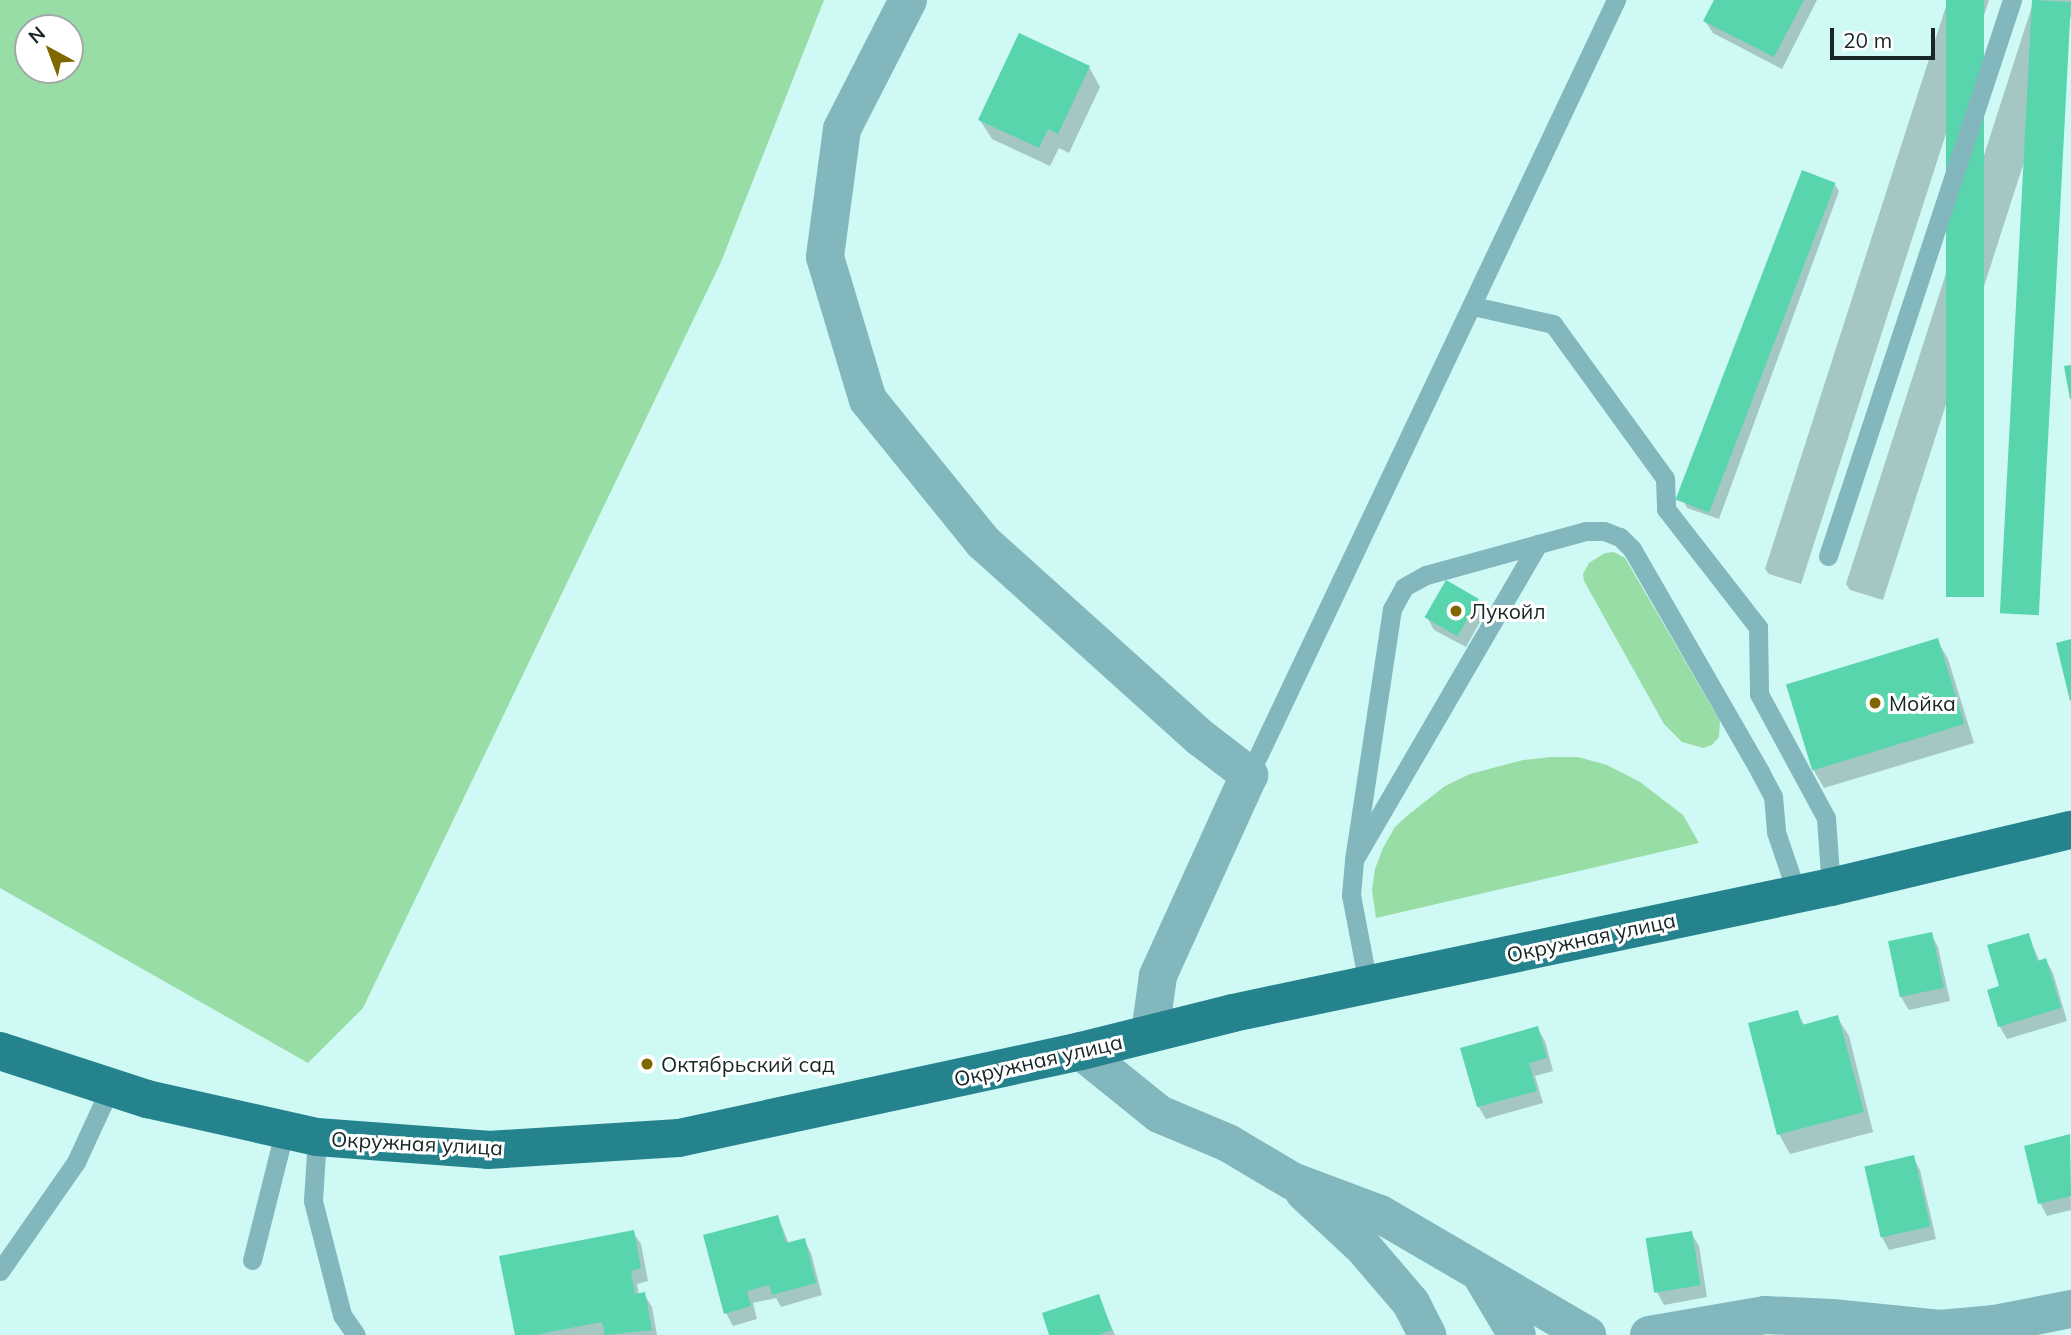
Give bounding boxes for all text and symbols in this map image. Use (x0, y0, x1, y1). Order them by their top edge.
north arrow (14, 14, 84, 84)
scale bar (1833, 14, 1938, 58)
text: N (23, 21, 50, 48)
text: 20 m (1843, 27, 1892, 53)
place label: Лукойл (1470, 598, 1546, 624)
marker: Лукойл (1448, 603, 1464, 619)
place label: Мойка (1889, 690, 1956, 716)
marker: Мойка (1867, 695, 1883, 711)
street label: Окружная улица (1504, 907, 1678, 967)
street label: Окружная улица (951, 1028, 1125, 1092)
place label: Октябрьский сад (661, 1051, 835, 1077)
marker: Октябрьский сад (639, 1056, 655, 1072)
street label: Окружная улица (330, 1126, 504, 1160)

